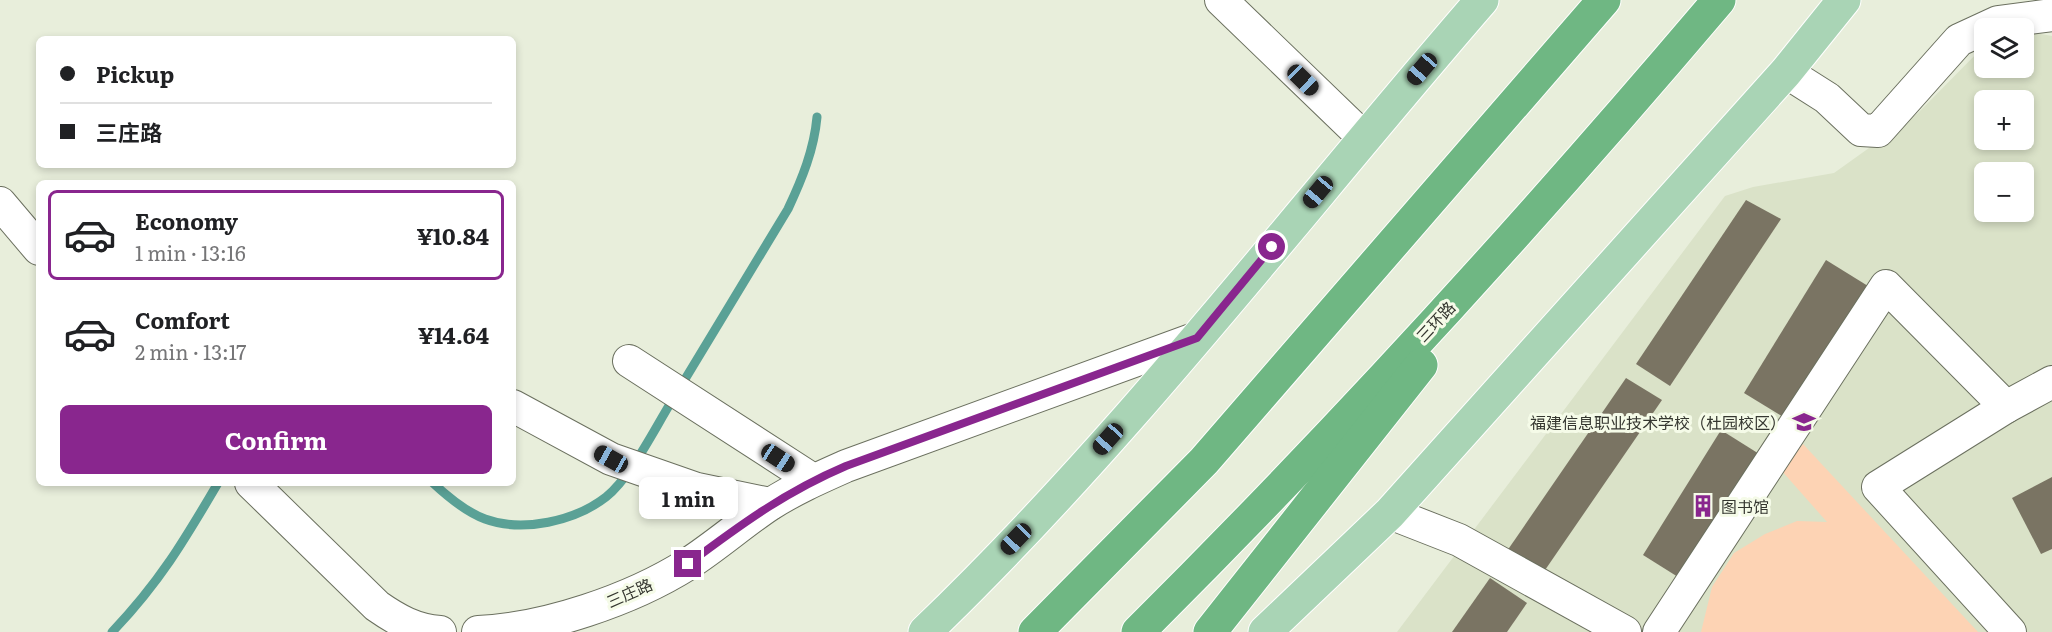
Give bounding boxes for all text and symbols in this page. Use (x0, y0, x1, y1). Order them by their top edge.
map controls (1974, 18, 2034, 222)
button: layers (1974, 18, 2034, 78)
car (1403, 50, 1441, 88)
text: Pickup (96, 57, 174, 90)
car (1284, 61, 1322, 99)
button: + (1974, 90, 2034, 150)
text: 三庄路 (96, 115, 162, 148)
button: − (1974, 162, 2034, 222)
car (1300, 172, 1336, 212)
text: Economy (135, 204, 238, 237)
icon: car (63, 208, 117, 262)
text: ¥10.84 (416, 219, 489, 252)
route start (1258, 233, 1285, 260)
text: 1 min · 13:16 (135, 237, 246, 267)
street label: 三环路 (1410, 295, 1460, 347)
text: Comfort (135, 303, 230, 336)
icon: car (63, 307, 117, 361)
text: ¥14.64 (418, 318, 489, 351)
text: 2 min · 13:17 (135, 336, 246, 366)
button: Confirm (60, 405, 492, 474)
school or university icon: 福建信息职业技术学校（杜园校区） (1791, 409, 1817, 435)
place label: 福建信息职业技术学校（杜园校区） (1530, 410, 1786, 434)
car (1089, 420, 1127, 458)
car (758, 441, 798, 475)
car (591, 442, 631, 476)
callout: 1 min (638, 477, 738, 519)
text: 1 min (662, 483, 715, 513)
building icon: 图书馆 (1690, 493, 1716, 519)
place label: 图书馆 (1721, 494, 1769, 518)
car (997, 520, 1035, 558)
route end (674, 550, 701, 577)
street label: 三庄路 (602, 571, 656, 613)

